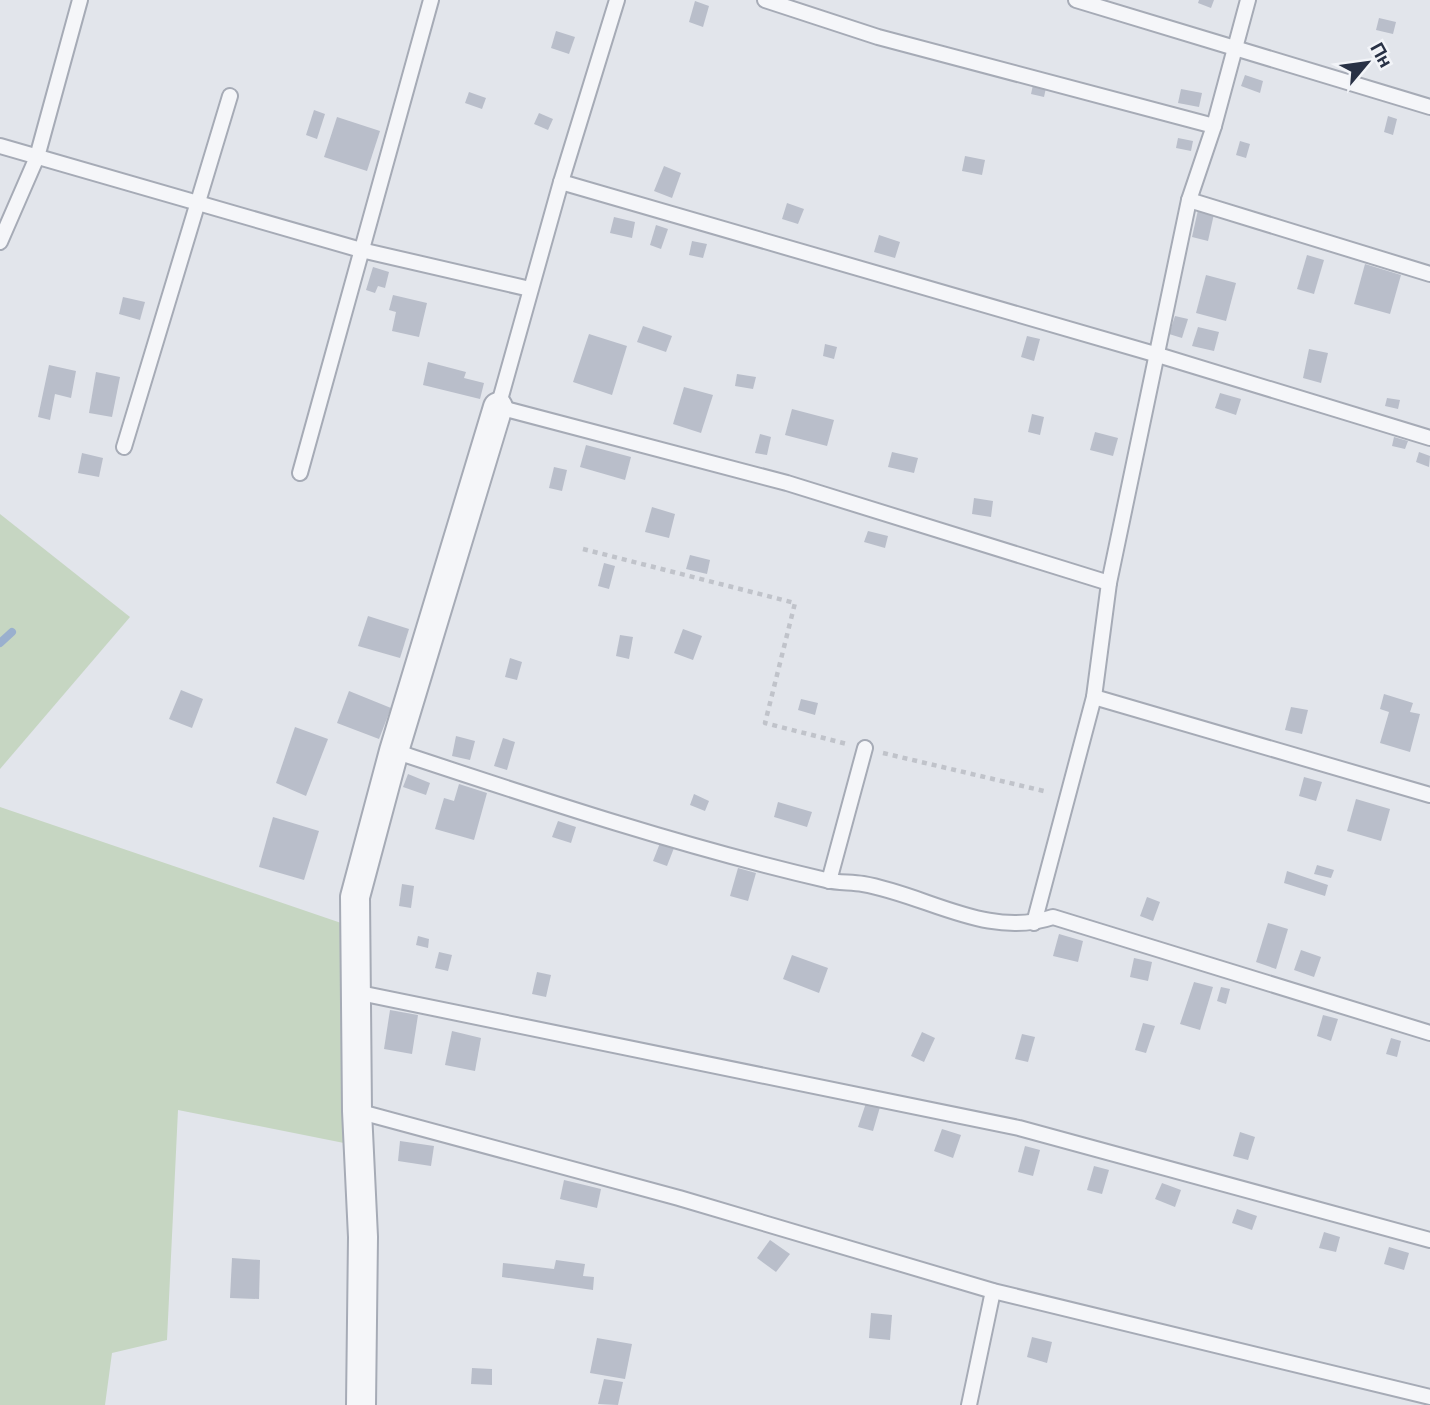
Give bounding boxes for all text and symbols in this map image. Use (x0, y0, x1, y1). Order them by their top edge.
north arrow (1332, 28, 1402, 98)
text: Пн (1364, 38, 1398, 72)

